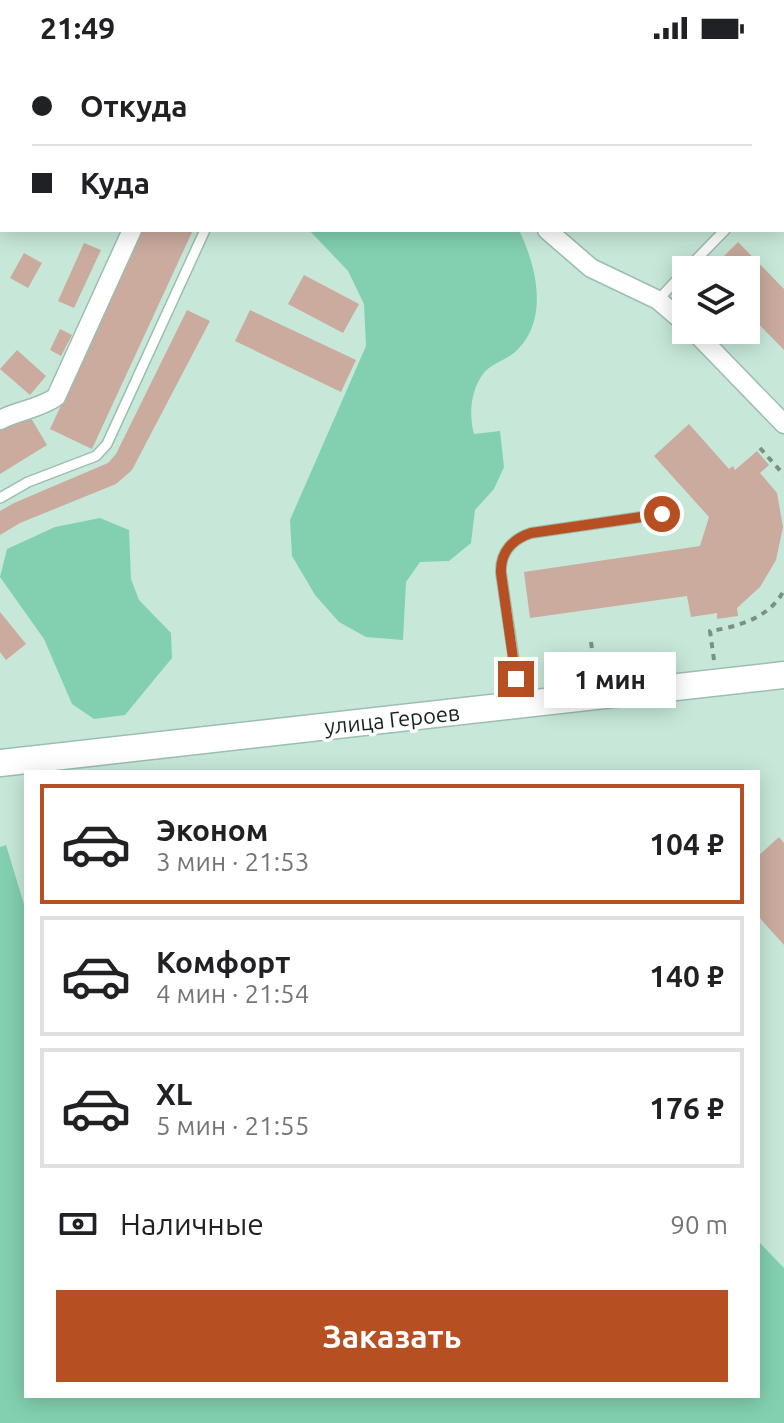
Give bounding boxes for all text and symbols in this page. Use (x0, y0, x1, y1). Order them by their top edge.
text: 21:49 (40, 11, 115, 45)
text: Откуда (80, 89, 188, 123)
text: Куда (80, 166, 150, 200)
map controls (672, 256, 760, 344)
button: layers (672, 256, 760, 344)
route start (644, 496, 680, 532)
callout: 1 мин (544, 651, 676, 707)
route end (498, 661, 534, 697)
text: 1 мин (574, 665, 646, 694)
street label: улица Героев (323, 699, 461, 739)
icon: car (60, 808, 132, 880)
text: Эконом (156, 813, 268, 847)
text: 104 ₽ (649, 827, 724, 861)
text: 3 мин · 21:53 (156, 847, 309, 876)
icon: car (60, 940, 132, 1012)
text: Комфорт (156, 945, 290, 979)
text: 140 ₽ (649, 959, 724, 993)
text: 4 мин · 21:54 (156, 979, 309, 1008)
icon: car (60, 1072, 132, 1144)
text: XL (156, 1077, 192, 1111)
text: 176 ₽ (649, 1091, 724, 1125)
text: 5 мин · 21:55 (156, 1111, 309, 1140)
icon: cash (56, 1202, 100, 1246)
text: Наличные (120, 1207, 264, 1241)
text: 90 m (670, 1210, 728, 1239)
button: Заказать (56, 1290, 728, 1382)

